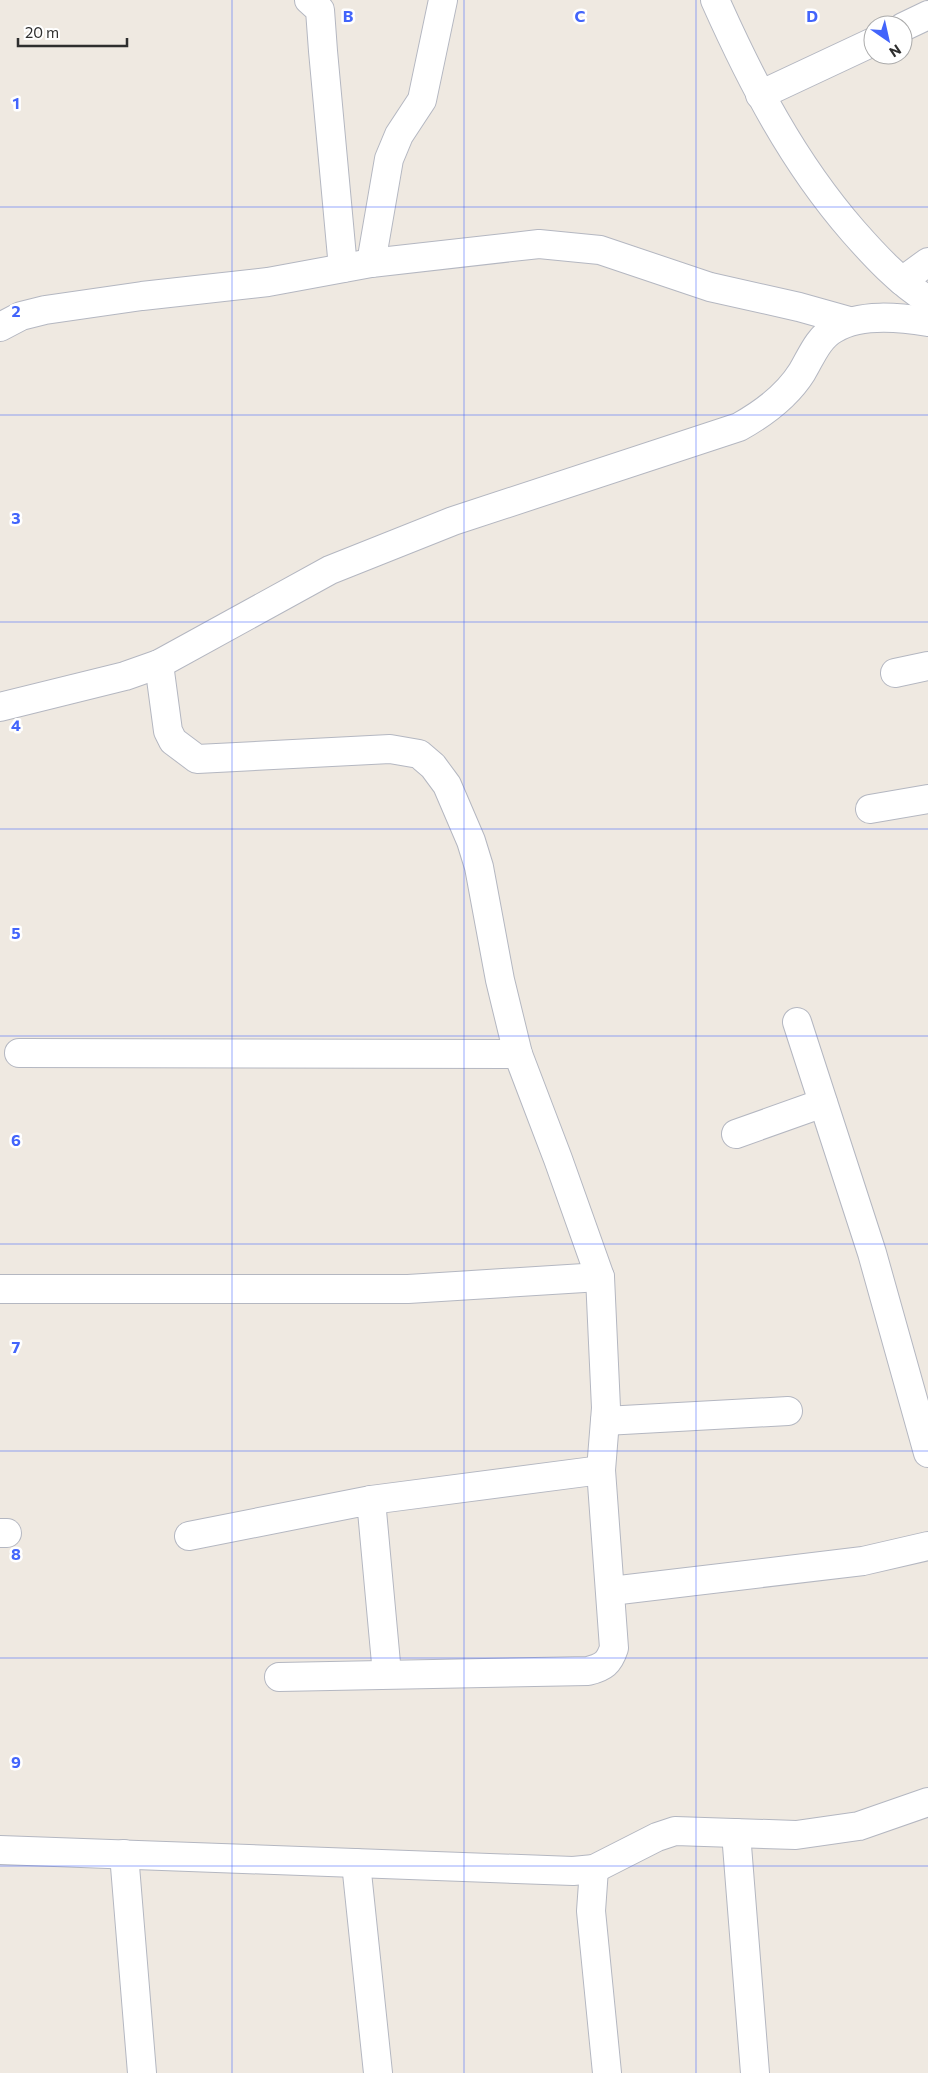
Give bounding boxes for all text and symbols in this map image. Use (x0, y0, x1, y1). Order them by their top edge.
text: B (343, 6, 354, 25)
text: C (575, 6, 586, 25)
text: D (806, 6, 818, 25)
scale bar (18, 15, 126, 47)
north arrow (863, 15, 913, 65)
text: 20 m (25, 23, 59, 41)
text: N (886, 41, 905, 61)
text: 1 (12, 93, 20, 112)
text: 2 (11, 301, 21, 320)
text: 3 (11, 508, 21, 527)
text: 4 (11, 715, 21, 734)
text: 5 (11, 923, 21, 942)
text: 6 (11, 1130, 21, 1149)
text: 7 (12, 1337, 21, 1356)
text: 8 (11, 1544, 21, 1563)
text: 9 (11, 1752, 21, 1771)

